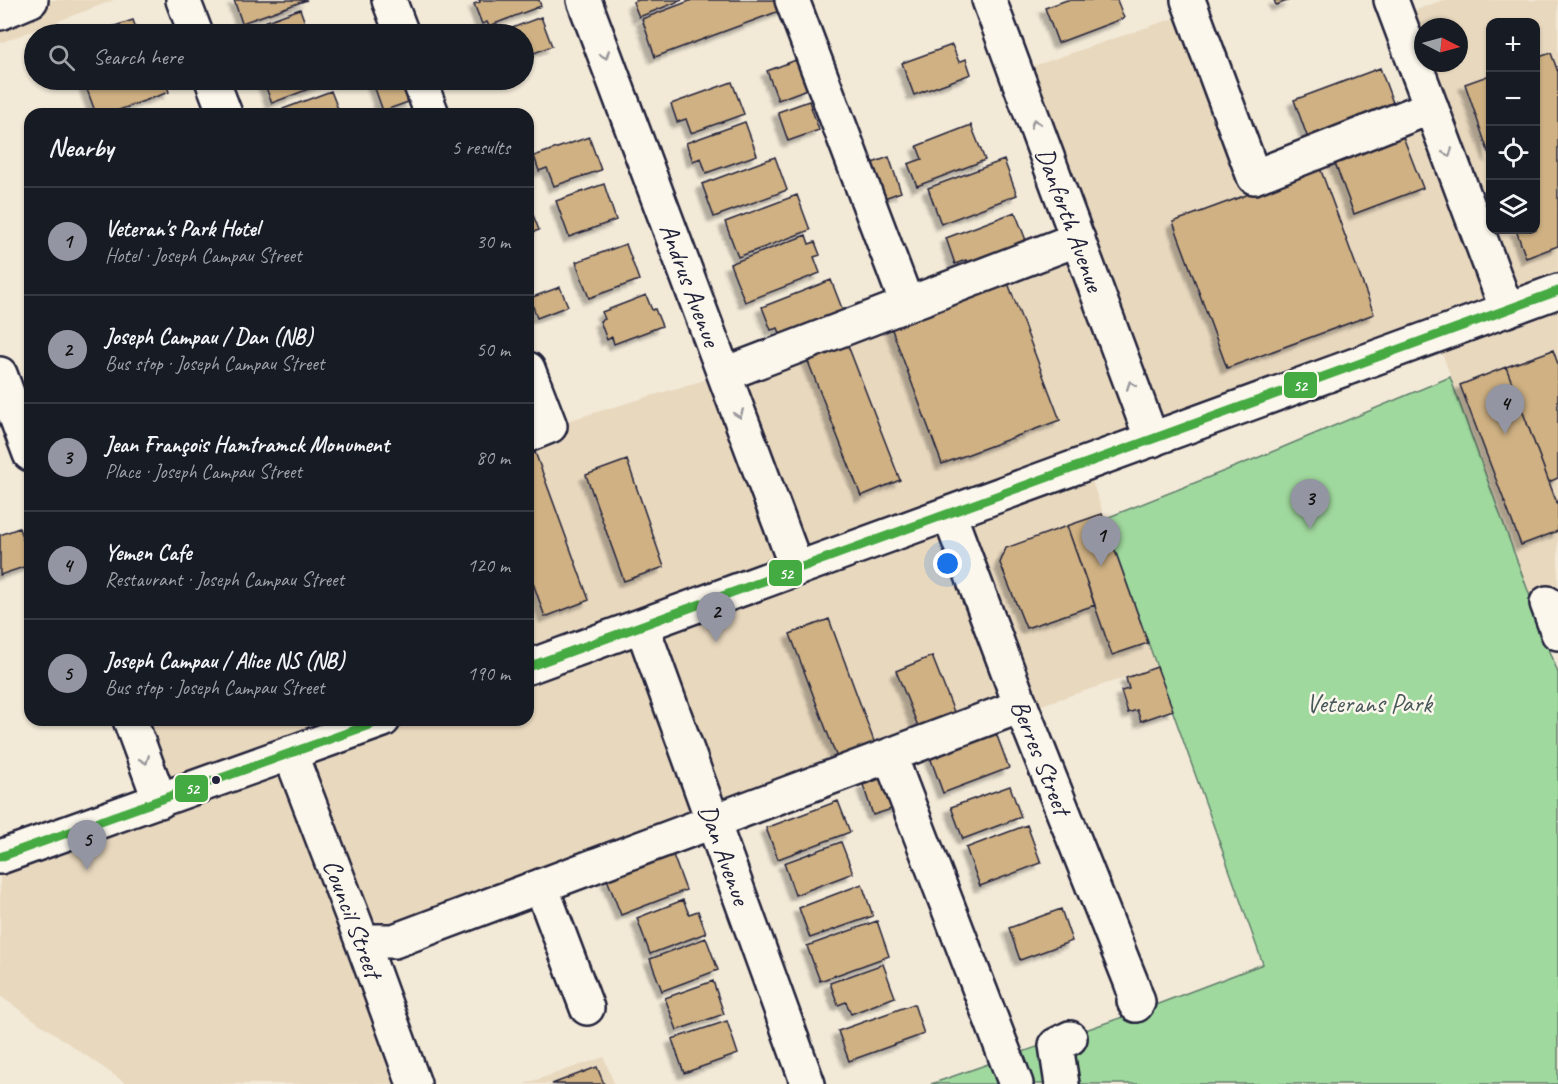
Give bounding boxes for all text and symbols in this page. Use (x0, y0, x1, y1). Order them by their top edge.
north arrow (1414, 18, 1468, 72)
map controls (1486, 18, 1540, 234)
button: + (1486, 18, 1540, 72)
search box (24, 24, 534, 90)
icon: search (45, 41, 78, 74)
text: Search here (93, 43, 183, 71)
one-way arrow (598, 49, 610, 60)
button: − (1486, 72, 1540, 126)
one-way arrow (1029, 118, 1042, 129)
button: locate (1486, 126, 1540, 180)
text: Nearby (48, 131, 113, 164)
text: 5 results (451, 135, 510, 160)
street label: Danforth Avenue (1028, 143, 1112, 298)
one-way arrow (1440, 147, 1453, 158)
button: layers (1486, 180, 1540, 234)
text: Veteran's Park Hotel (105, 215, 260, 243)
street label: Andrus Avenue (652, 219, 729, 353)
text: 1 (63, 229, 72, 254)
text: 30 m (476, 229, 510, 254)
text: Hotel · Joseph Campau Street (105, 243, 302, 268)
text: Joseph Campau / Dan (NB) (105, 323, 313, 351)
text: 2 (63, 337, 72, 362)
text: 50 m (476, 337, 510, 362)
text: Bus stop · Joseph Campau Street (105, 351, 324, 376)
line badge: 52 (1283, 371, 1318, 399)
text: 52 (1293, 376, 1309, 396)
one-way arrow (1126, 380, 1139, 391)
pin: 4 (1486, 384, 1524, 434)
one-way arrow (732, 409, 745, 419)
text: Jean François Hamtramck Monument (105, 431, 389, 459)
text: 3 (63, 445, 72, 470)
text: 80 m (476, 445, 510, 470)
text: Place · Joseph Campau Street (105, 459, 302, 484)
pin: 3 (1290, 480, 1330, 529)
pin: 1 (1082, 516, 1120, 566)
text: Yemen Cafe (105, 539, 191, 567)
your location (933, 549, 962, 578)
text: 4 (63, 553, 72, 578)
text: 120 m (467, 553, 510, 578)
line badge: 52 (768, 559, 803, 587)
text: 52 (779, 564, 795, 584)
text: Restaurant · Joseph Campau Street (105, 567, 344, 592)
pin: 2 (696, 592, 736, 642)
text: Joseph Campau / Alice NS (NB) (105, 647, 344, 675)
text: 5 (63, 661, 72, 686)
text: 190 m (467, 661, 510, 686)
text: Bus stop · Joseph Campau Street (105, 675, 324, 700)
park label: Veterans Park (1306, 687, 1434, 720)
street label: Berres Street (1003, 695, 1080, 823)
one-way arrow (138, 754, 151, 765)
line badge: 52 (174, 774, 209, 803)
unlabelled marker (210, 774, 222, 786)
text: 52 (185, 779, 201, 799)
street label: Dan Avenue (691, 800, 758, 912)
pin: 5 (68, 820, 106, 870)
street label: Council Street (315, 855, 391, 985)

